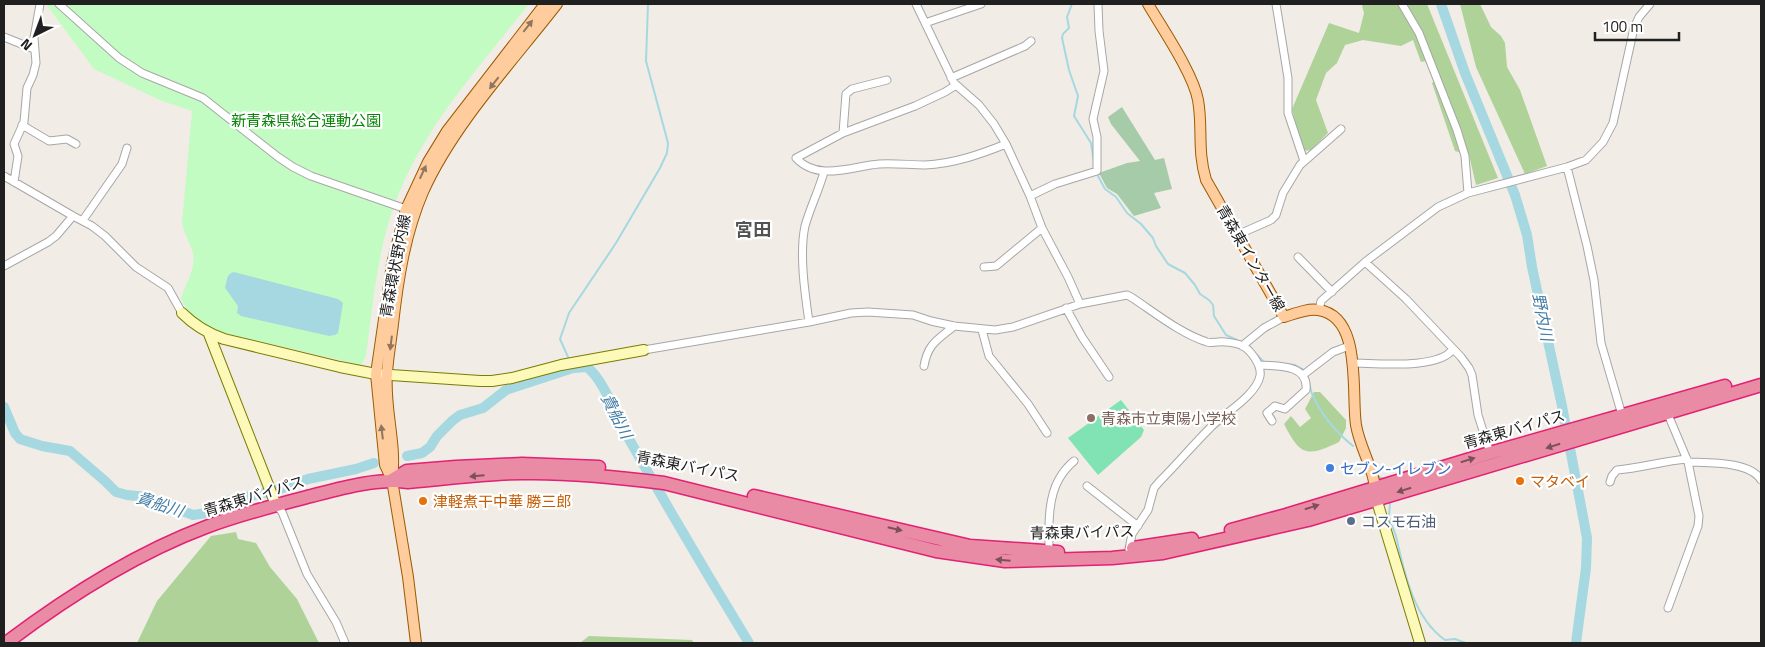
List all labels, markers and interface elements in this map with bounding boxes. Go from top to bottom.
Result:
north arrow [10,10,60,60]
scale bar [1595,10,1679,42]
text: 100 m [1602,15,1643,38]
one-way arrow [522,20,533,33]
text: N [15,34,37,56]
one-way arrow [489,77,500,90]
park label: 新青森県総合運動公園 [231,109,381,132]
one-way arrow [419,165,427,179]
street label: 青森東インター線 [1211,200,1291,316]
street label: 青森環状野内線 [374,212,416,320]
district label: 宮田 [735,216,771,243]
water label: 野内川 [1527,291,1560,345]
one-way arrow [386,335,394,351]
water label: 貴船川 [595,389,639,445]
street label: 青森東バイパス [1461,404,1567,454]
place label: 青森市立東陽小学校 [1101,407,1236,430]
marker: 青森市立東陽小学校 [1085,412,1097,424]
one-way arrow [378,424,386,440]
one-way arrow [1546,442,1561,450]
street label: 青森東バイパス [634,445,742,487]
one-way arrow [1460,455,1475,463]
place label: セブン-イレブン [1340,457,1452,480]
marker: セブン-イレブン [1324,462,1336,474]
street label: 青森東バイパス [201,470,307,522]
place label: マタベイ [1530,470,1590,493]
one-way arrow [468,473,484,481]
marker: マタベイ [1514,475,1526,487]
water label: 貴船川 [133,485,188,523]
one-way arrow [1396,487,1411,495]
place label: 津軽煮干中華 勝三郎 [433,490,571,513]
marker: 津軽煮干中華 勝三郎 [417,495,429,507]
one-way arrow [1305,503,1320,511]
place label: コスモ石油 [1361,510,1436,533]
marker: コスモ石油 [1345,515,1357,527]
street label: 青森東バイパス [1029,520,1135,544]
one-way arrow [887,525,902,533]
one-way arrow [994,556,1010,564]

